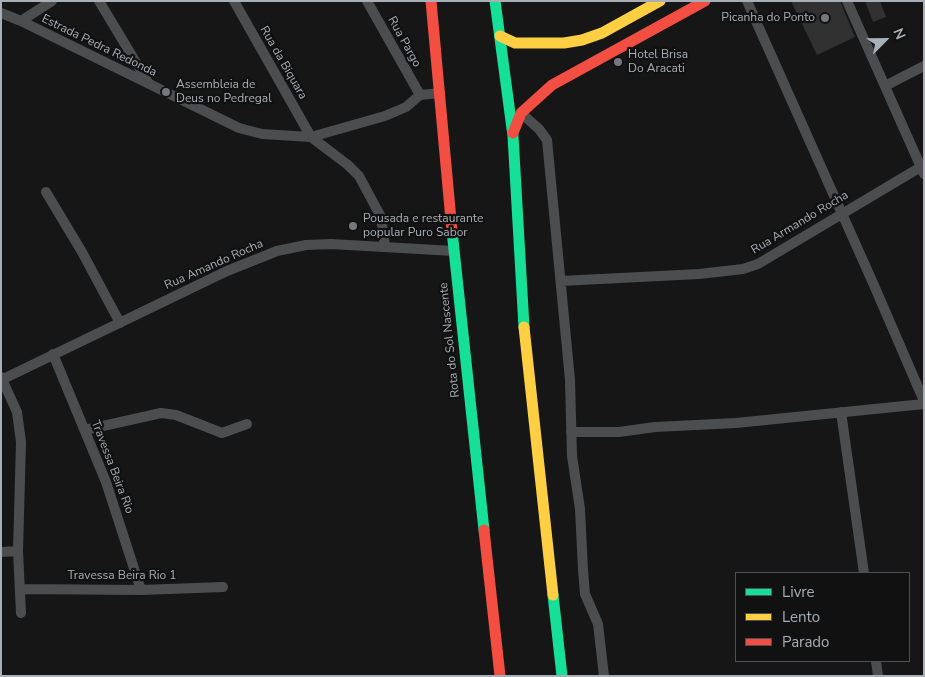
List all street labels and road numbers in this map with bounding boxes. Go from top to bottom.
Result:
street label: Estrada Pedra Redonda [39,12,159,80]
street label: Rua Pargo [384,14,424,70]
street label: Rua da Biquara [256,24,310,102]
street label: Rua Armando Rocha [749,188,851,258]
street label: Rua Amando Rocha [162,237,266,293]
street label: Rota do Sol Nascente [437,282,463,398]
street label: Travessa Beira Rio [88,418,136,516]
street label: Travessa Beira Rio 1 [67,569,177,583]

